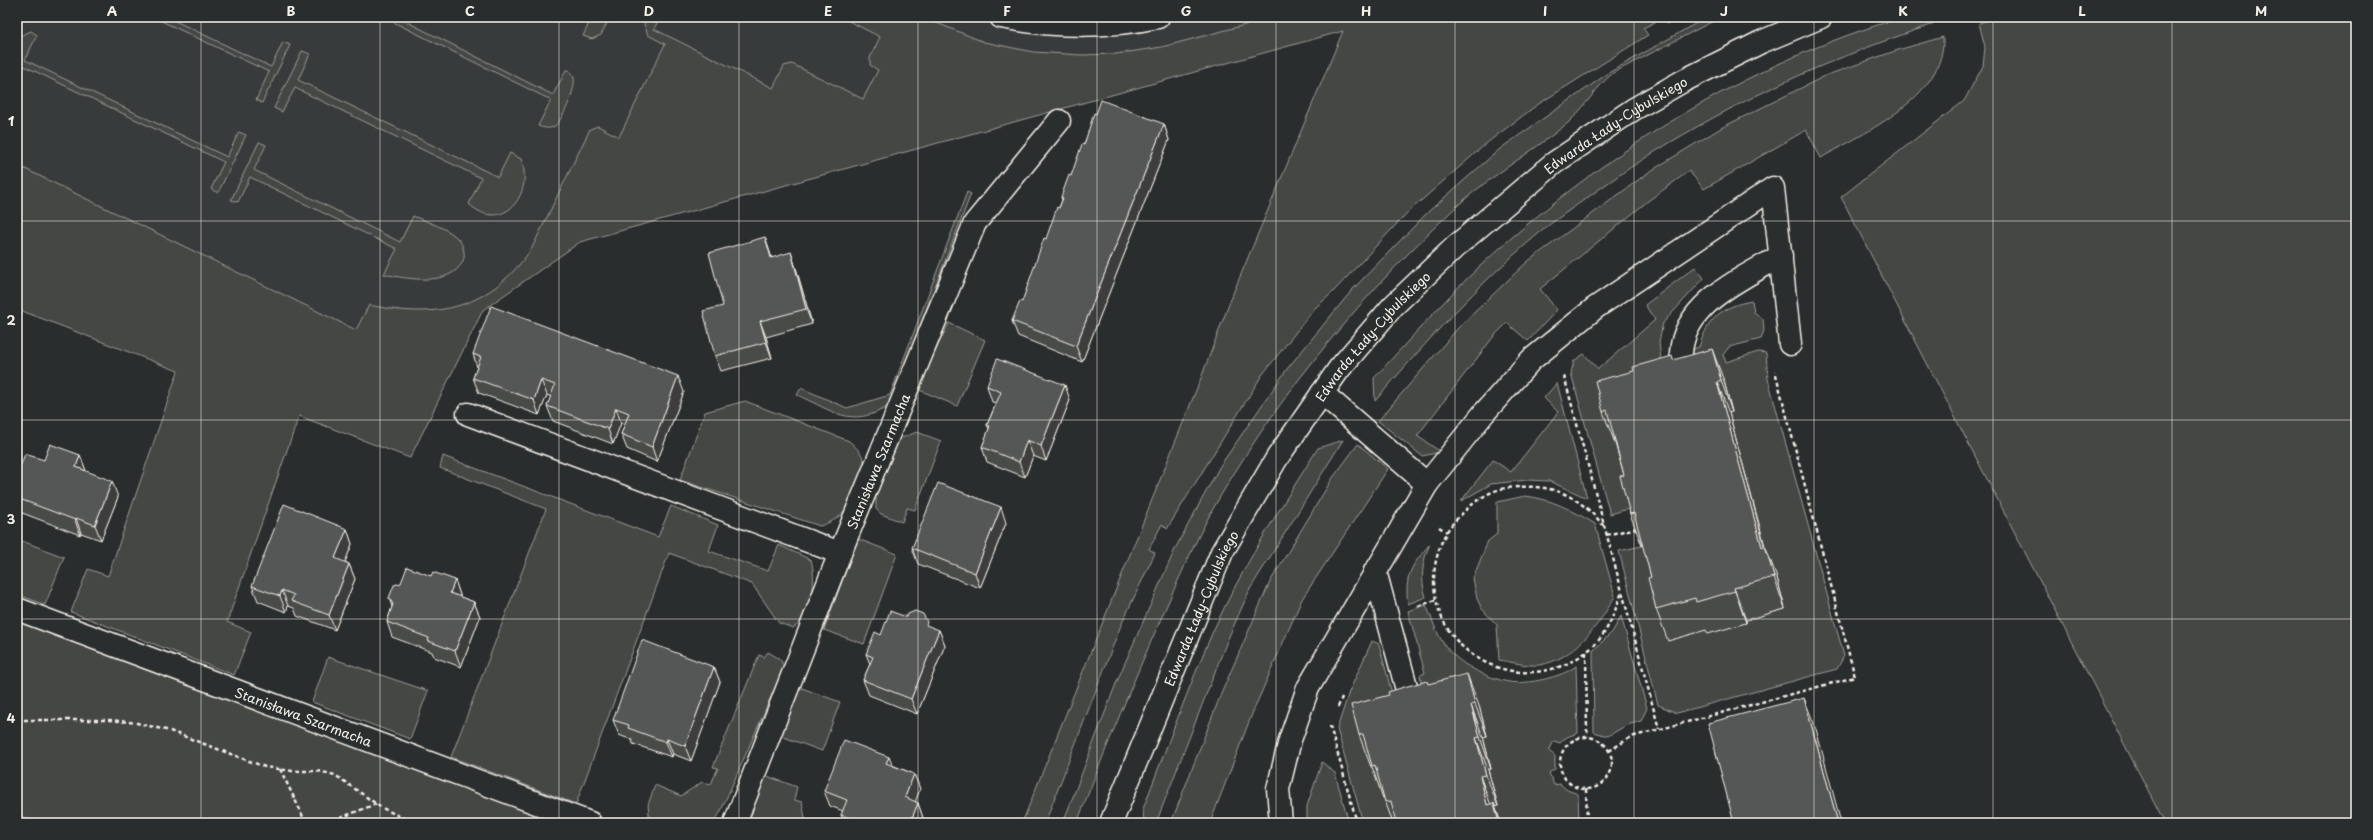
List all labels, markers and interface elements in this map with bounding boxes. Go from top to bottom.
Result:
text: A [107,1,117,20]
text: B [287,1,296,20]
text: C [465,1,475,20]
text: D [644,1,654,20]
text: E [824,1,832,20]
text: F [1003,1,1011,20]
text: G [1181,1,1191,20]
text: H [1361,1,1371,20]
text: I [1543,1,1547,20]
text: J [1720,1,1728,20]
text: K [1898,1,1908,20]
text: L [2078,1,2086,20]
text: M [2255,1,2267,20]
street label: Edwarda Łady-Cybulskiego [1539,71,1690,178]
text: 1 [8,111,14,130]
street label: Edwarda Łady-Cybulskiego [1310,266,1434,405]
text: 2 [6,310,16,329]
street label: Stanisława Szarmacha [841,390,914,532]
text: 3 [7,509,16,528]
street label: Edwarda Łady-Cybulskiego [1159,527,1242,688]
street label: Stanisława Szarmacha [232,682,376,751]
text: 4 [7,708,16,727]

